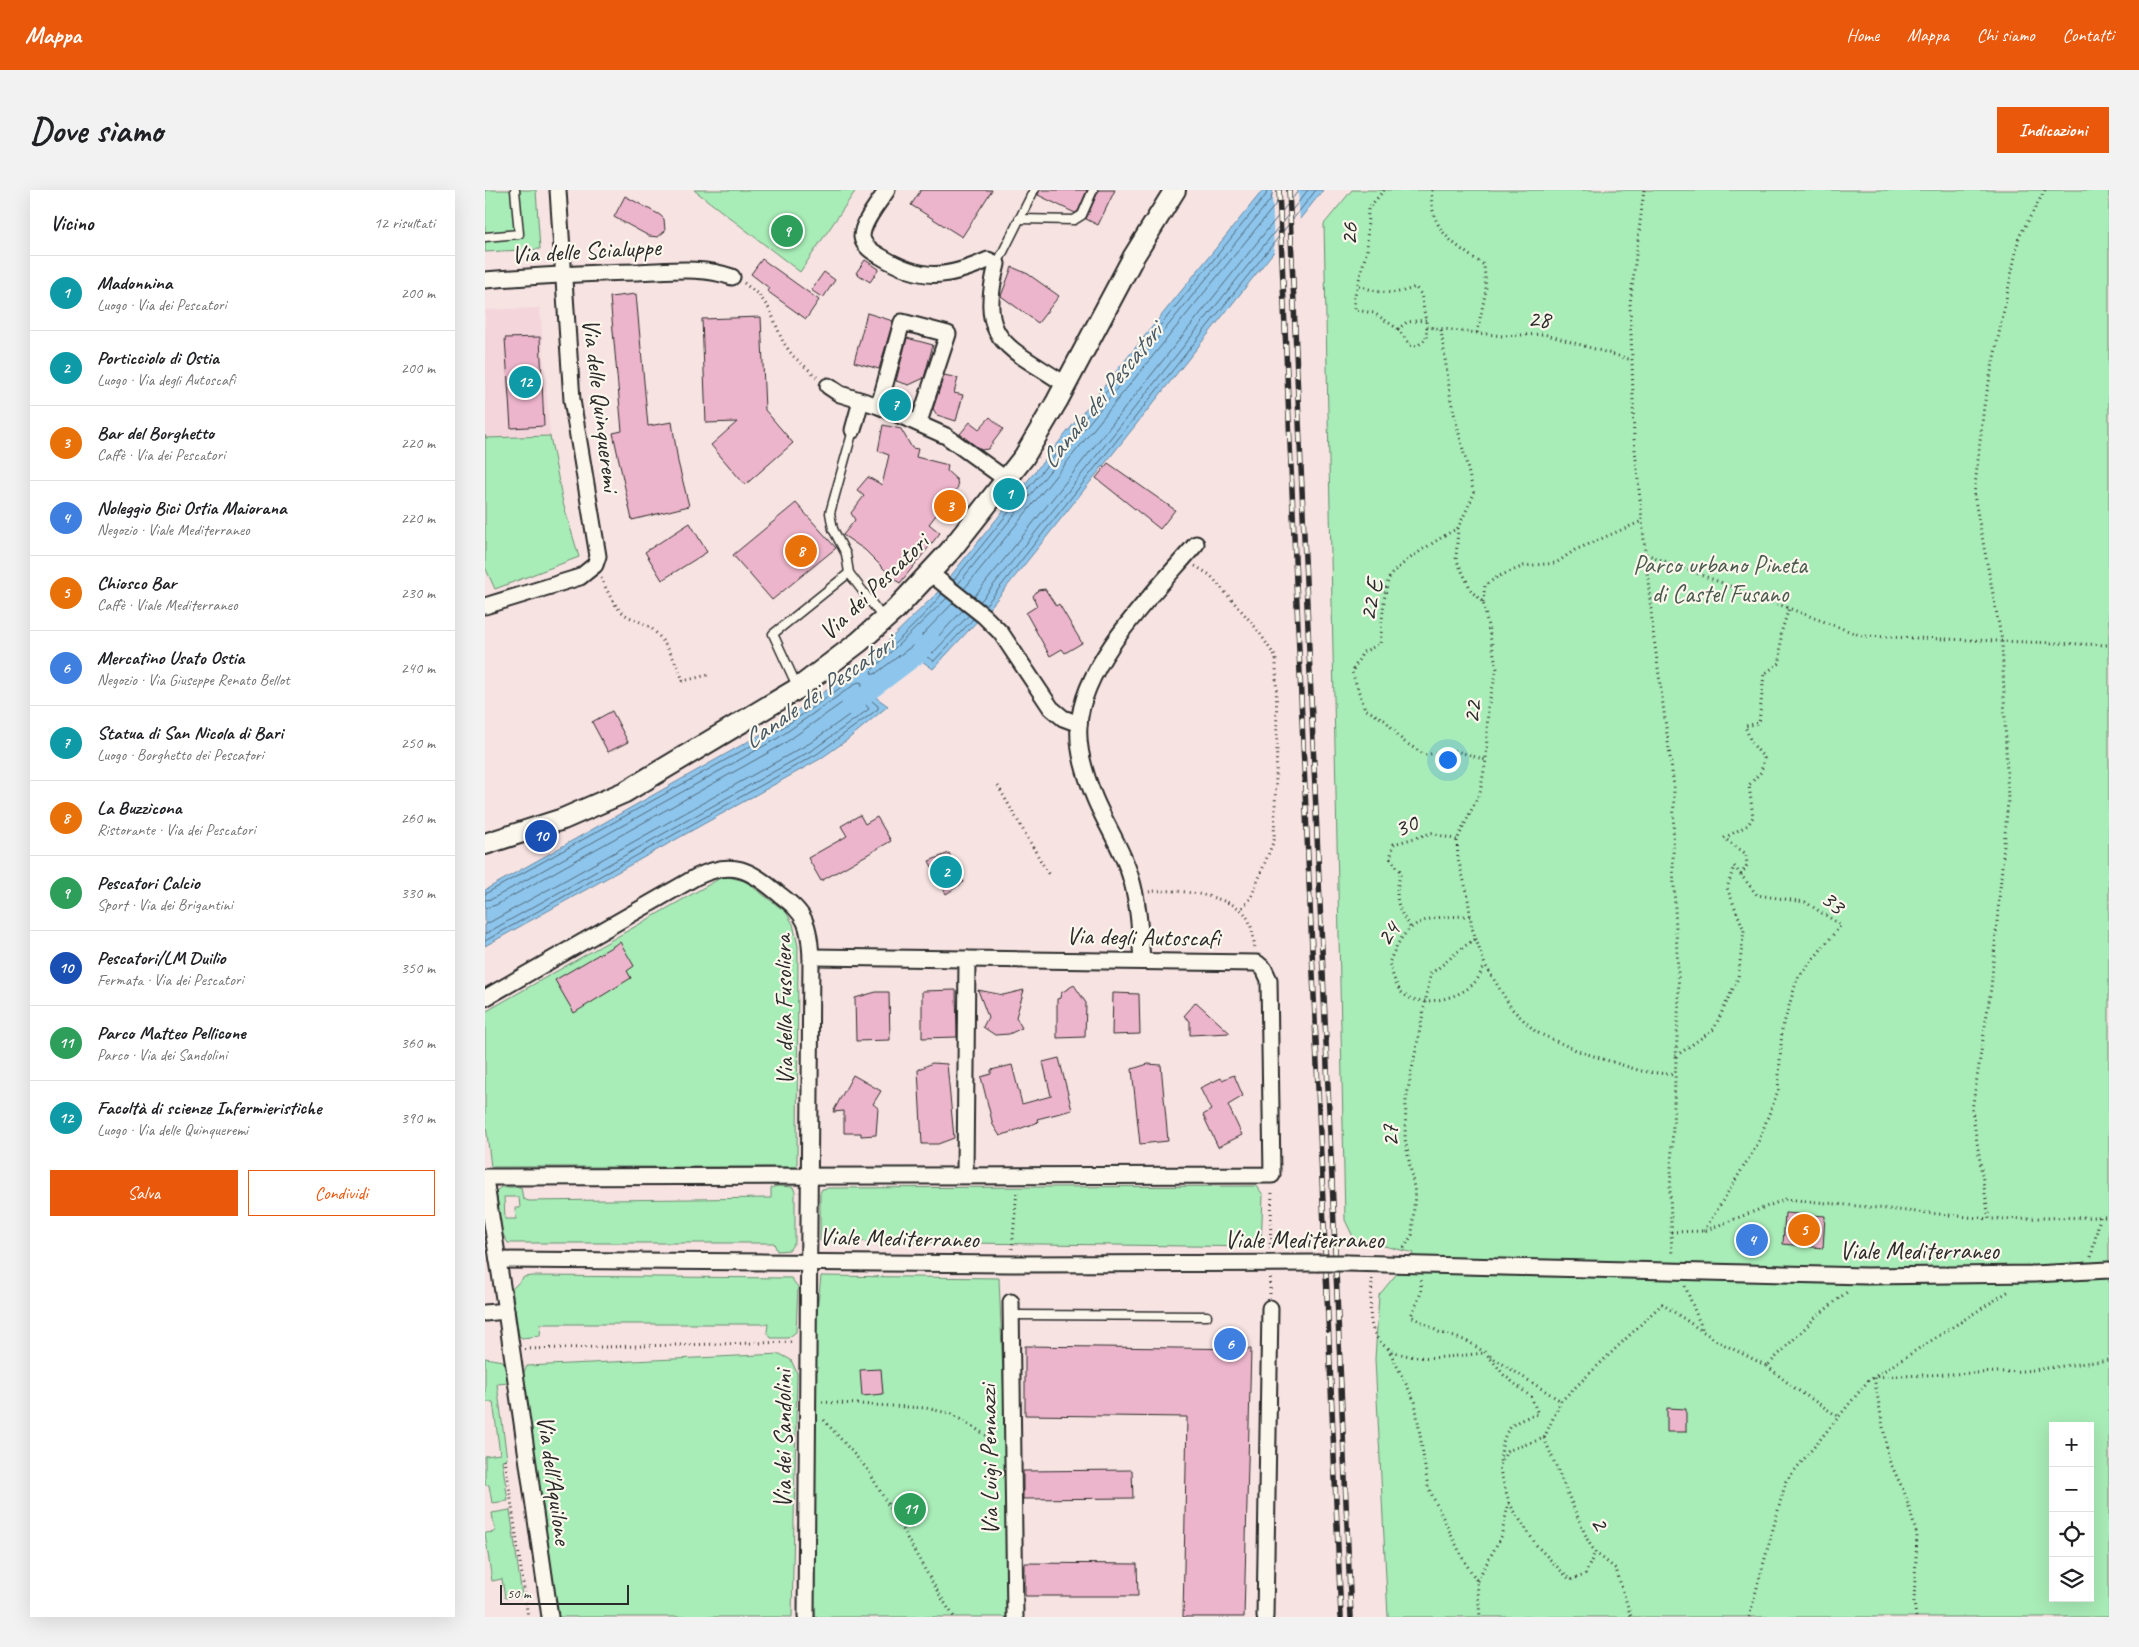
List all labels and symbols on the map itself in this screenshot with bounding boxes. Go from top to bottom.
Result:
pin: 9 [771,212,803,250]
street label: 26 [1332,221,1366,246]
street label: Via delle Scialuppe [510,231,663,271]
street label: 28 [1527,302,1554,336]
water label: Canale dei Pescatori [1033,312,1173,475]
street label: Via delle Quinqueremi [575,317,628,497]
pin: 12 [509,363,541,401]
pin: 7 [879,386,911,424]
pin: 1 [993,475,1025,513]
pin: 3 [934,487,966,525]
street label: Via dei Pescatori [812,524,938,647]
pin: 8 [785,532,817,570]
park label: Parco urbano Pineta di Castel Fusano [1633,549,1809,610]
street label: 22 E [1351,574,1392,624]
water label: Canale dei Pescatori [736,624,905,756]
street label: 22 [1455,697,1489,725]
your location [1435,747,1461,773]
street label: 30 [1389,806,1424,845]
pin: 10 [525,817,557,855]
pin: 2 [930,853,962,891]
street label: 33 [1814,883,1853,923]
street label: 24 [1368,913,1409,952]
street label: Via degli Autoscafi [1066,920,1223,954]
street label: Via della Fusoliera [767,932,801,1086]
street label: 27 [1373,1122,1407,1148]
pin: 5 [1788,1211,1820,1249]
street label: Viale Mediterraneo [819,1221,980,1255]
pin: 4 [1736,1221,1768,1259]
street label: Viale Mediterraneo [1224,1224,1385,1256]
street label: Viale Mediterraneo [1839,1235,2000,1267]
pin: 6 [1214,1325,1246,1363]
street label: Via dei Sandolini [767,1366,799,1508]
street label: Via Luigi Pennazzi [972,1381,1006,1536]
street label: Via dell'Aquilone [529,1413,579,1549]
pin: 11 [894,1490,926,1528]
street label: 2 [1583,1511,1618,1536]
scale bar [500,1582,629,1605]

